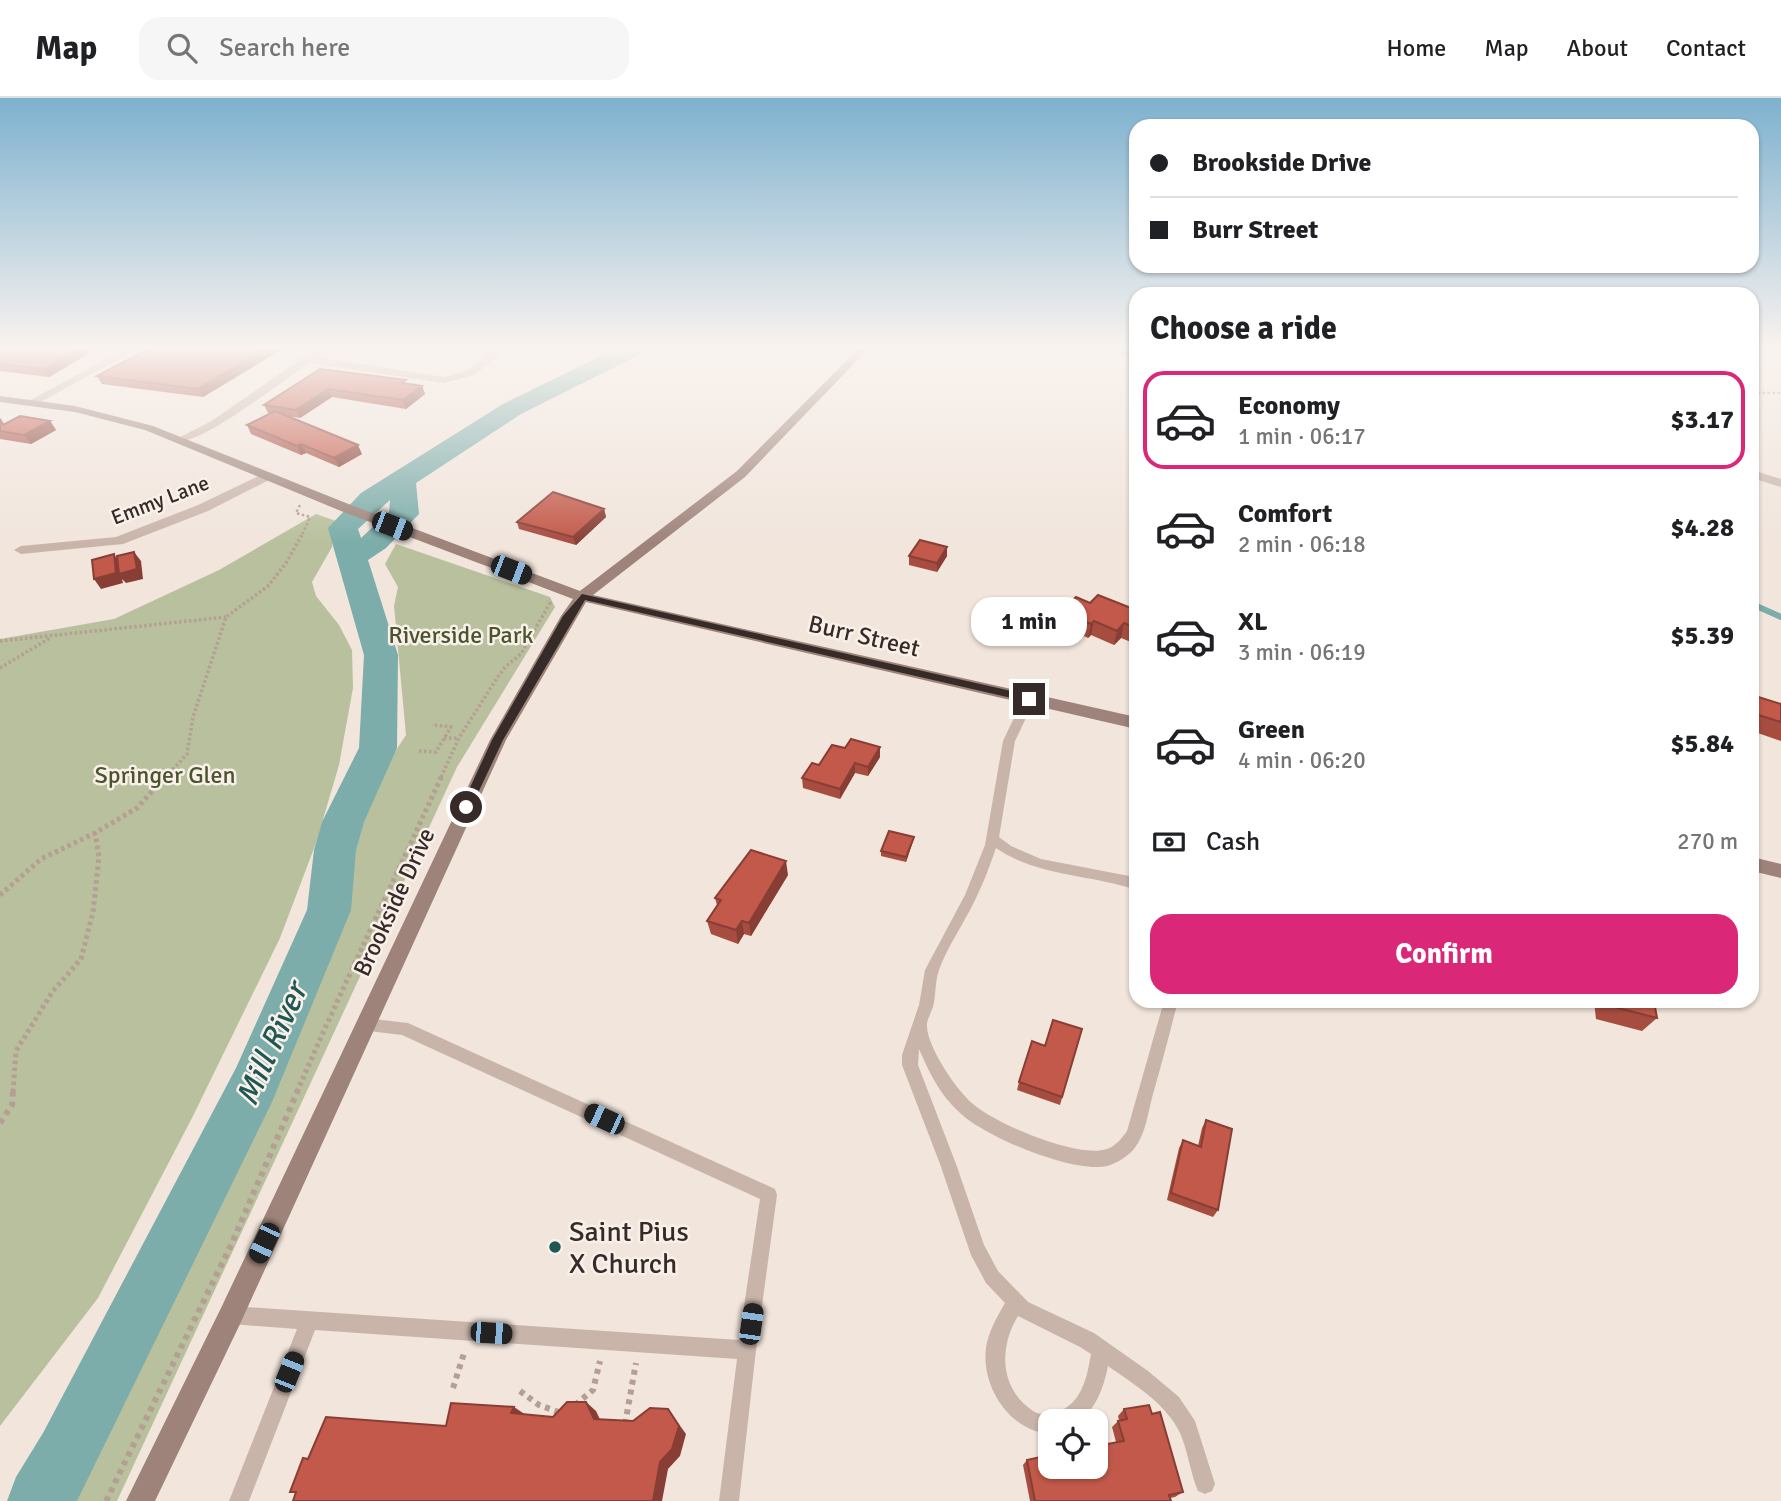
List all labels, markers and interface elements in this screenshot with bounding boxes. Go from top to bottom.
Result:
search box [139,17,629,80]
text: Map [35,28,97,69]
icon: search [163,29,201,67]
text: Search here [219,32,350,64]
text: Home [1386,33,1446,63]
text: Map [1484,33,1529,63]
text: About [1567,33,1628,63]
text: Contact [1666,33,1746,63]
text: Brookside Drive [1192,147,1371,179]
text: Burr Street [1192,214,1318,246]
text: Choose a ride [1150,309,1337,348]
icon: car [1154,389,1217,452]
text: Economy [1238,390,1340,422]
text: $3.17 [1670,404,1734,436]
text: 1 min · 06:17 [1238,422,1366,451]
street label: Emmy Lane [107,469,213,531]
icon: car [1154,497,1217,560]
text: Comfort [1238,498,1332,530]
car [369,509,416,543]
text: $4.28 [1670,512,1734,544]
text: 2 min · 06:18 [1238,530,1366,559]
car [488,553,535,587]
callout: 1 min [971,598,1087,646]
icon: car [1154,605,1217,668]
text: XL [1238,606,1268,638]
text: 1 min [1001,607,1057,636]
street label: Burr Street [806,609,922,663]
park label: Riverside Park [388,620,534,650]
text: $5.39 [1670,620,1734,652]
text: 3 min · 06:19 [1238,638,1366,667]
route end [1013,683,1045,715]
icon: car [1154,713,1217,776]
text: Green [1238,714,1305,746]
text: $5.84 [1670,728,1734,760]
text: 4 min · 06:20 [1238,746,1366,775]
park label: Springer Glen [94,760,236,790]
route start [450,791,482,823]
street label: Brookside Drive [347,823,441,981]
icon: cash [1150,823,1188,861]
text: Cash [1206,826,1260,858]
text: 270 m [1677,827,1738,856]
button: Confirm [1150,914,1738,994]
water label: Mill River [227,973,317,1111]
car [581,1101,628,1137]
place label: Saint Pius X Church [569,1215,689,1281]
car [246,1220,283,1266]
marker: Saint Pius X Church [547,1239,563,1255]
car [738,1302,765,1346]
car [470,1321,513,1345]
car [272,1349,307,1395]
map controls [1038,1409,1108,1479]
button: locate [1038,1409,1108,1479]

